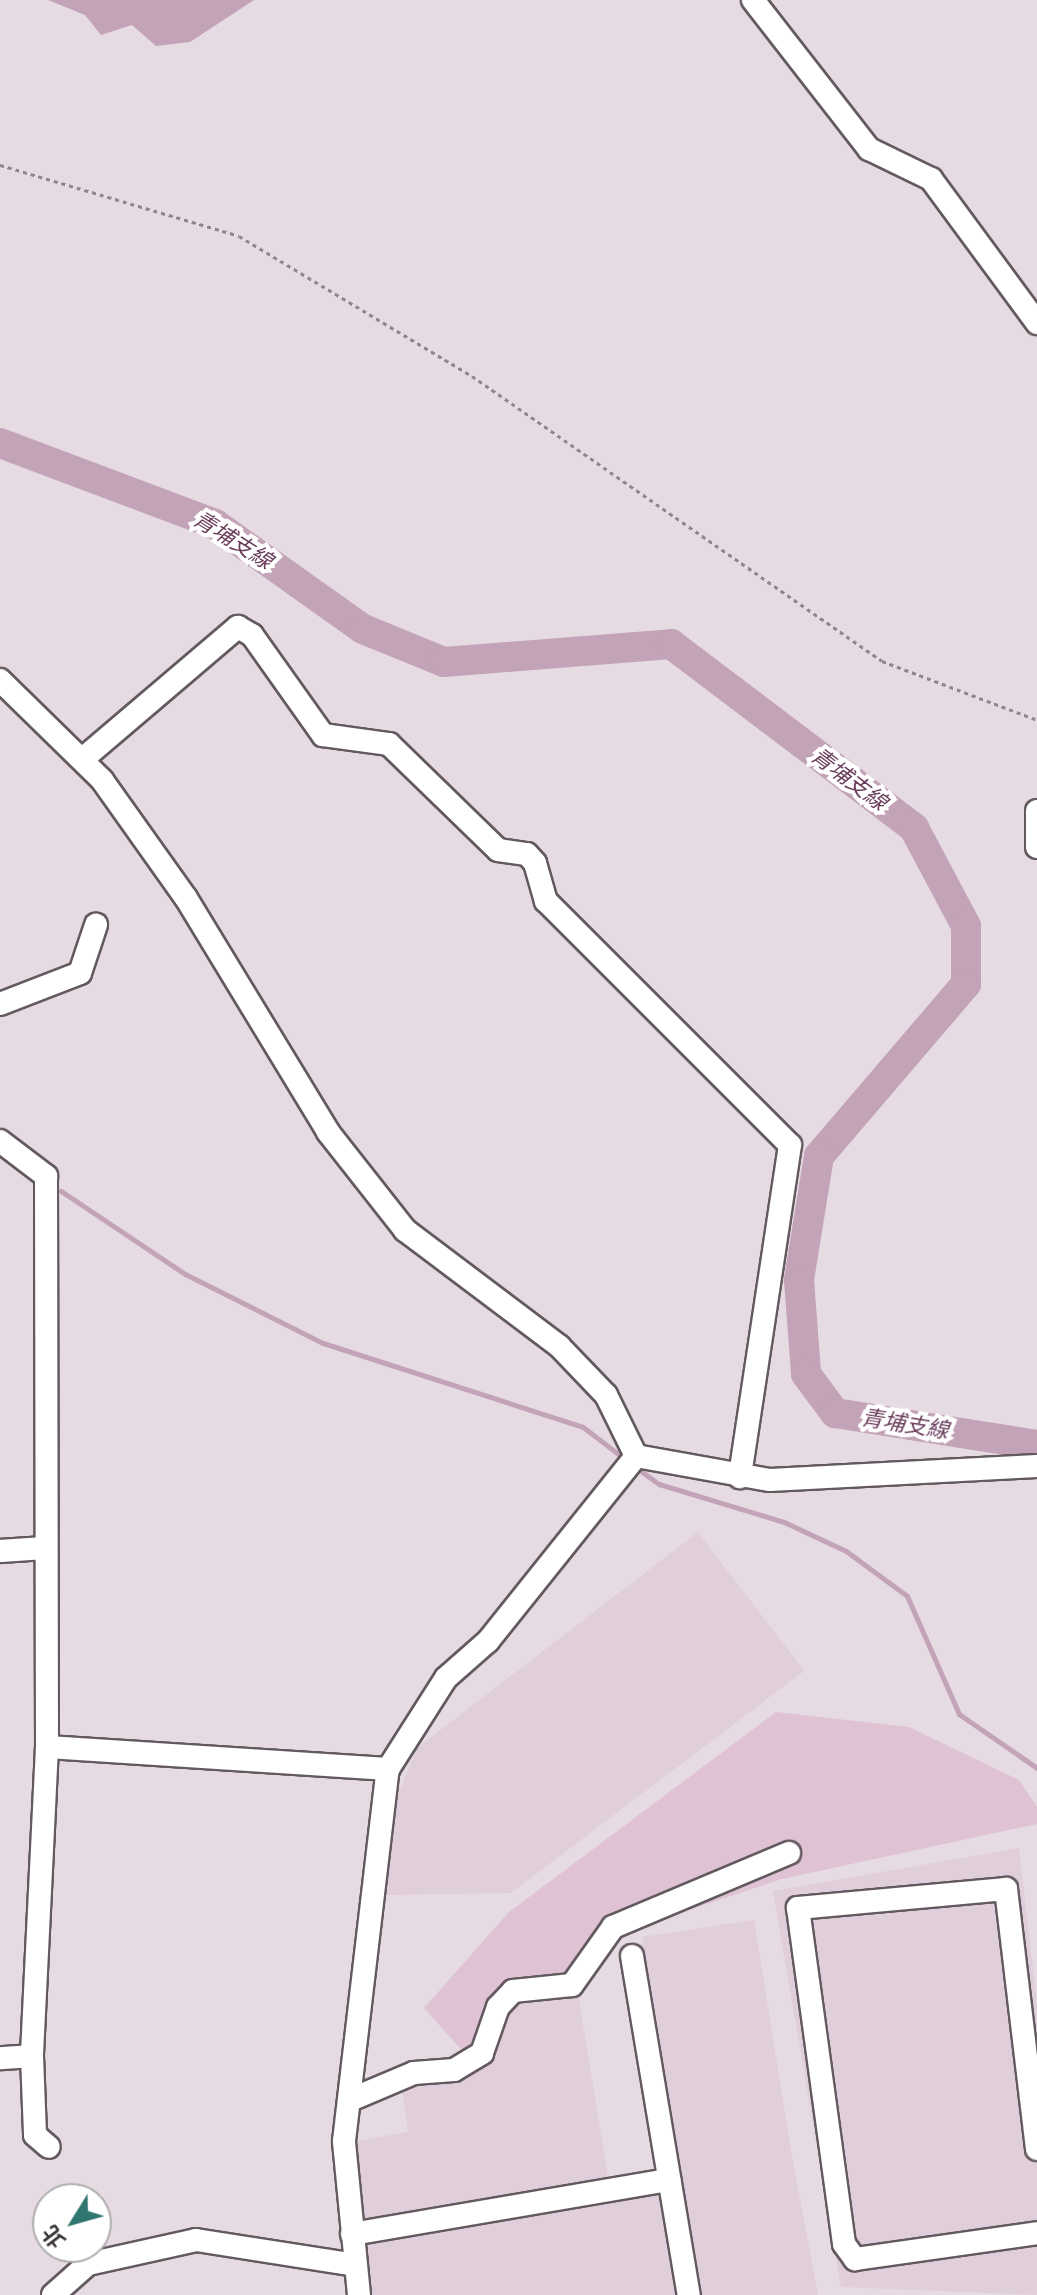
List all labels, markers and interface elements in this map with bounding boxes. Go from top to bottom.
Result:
water label: 青埔支線 [189,505,277,575]
water label: 青埔支線 [806,742,892,816]
water label: 青埔支線 [859,1404,951,1444]
north arrow [32,2183,112,2263]
text: 北 [37,2220,71,2253]

